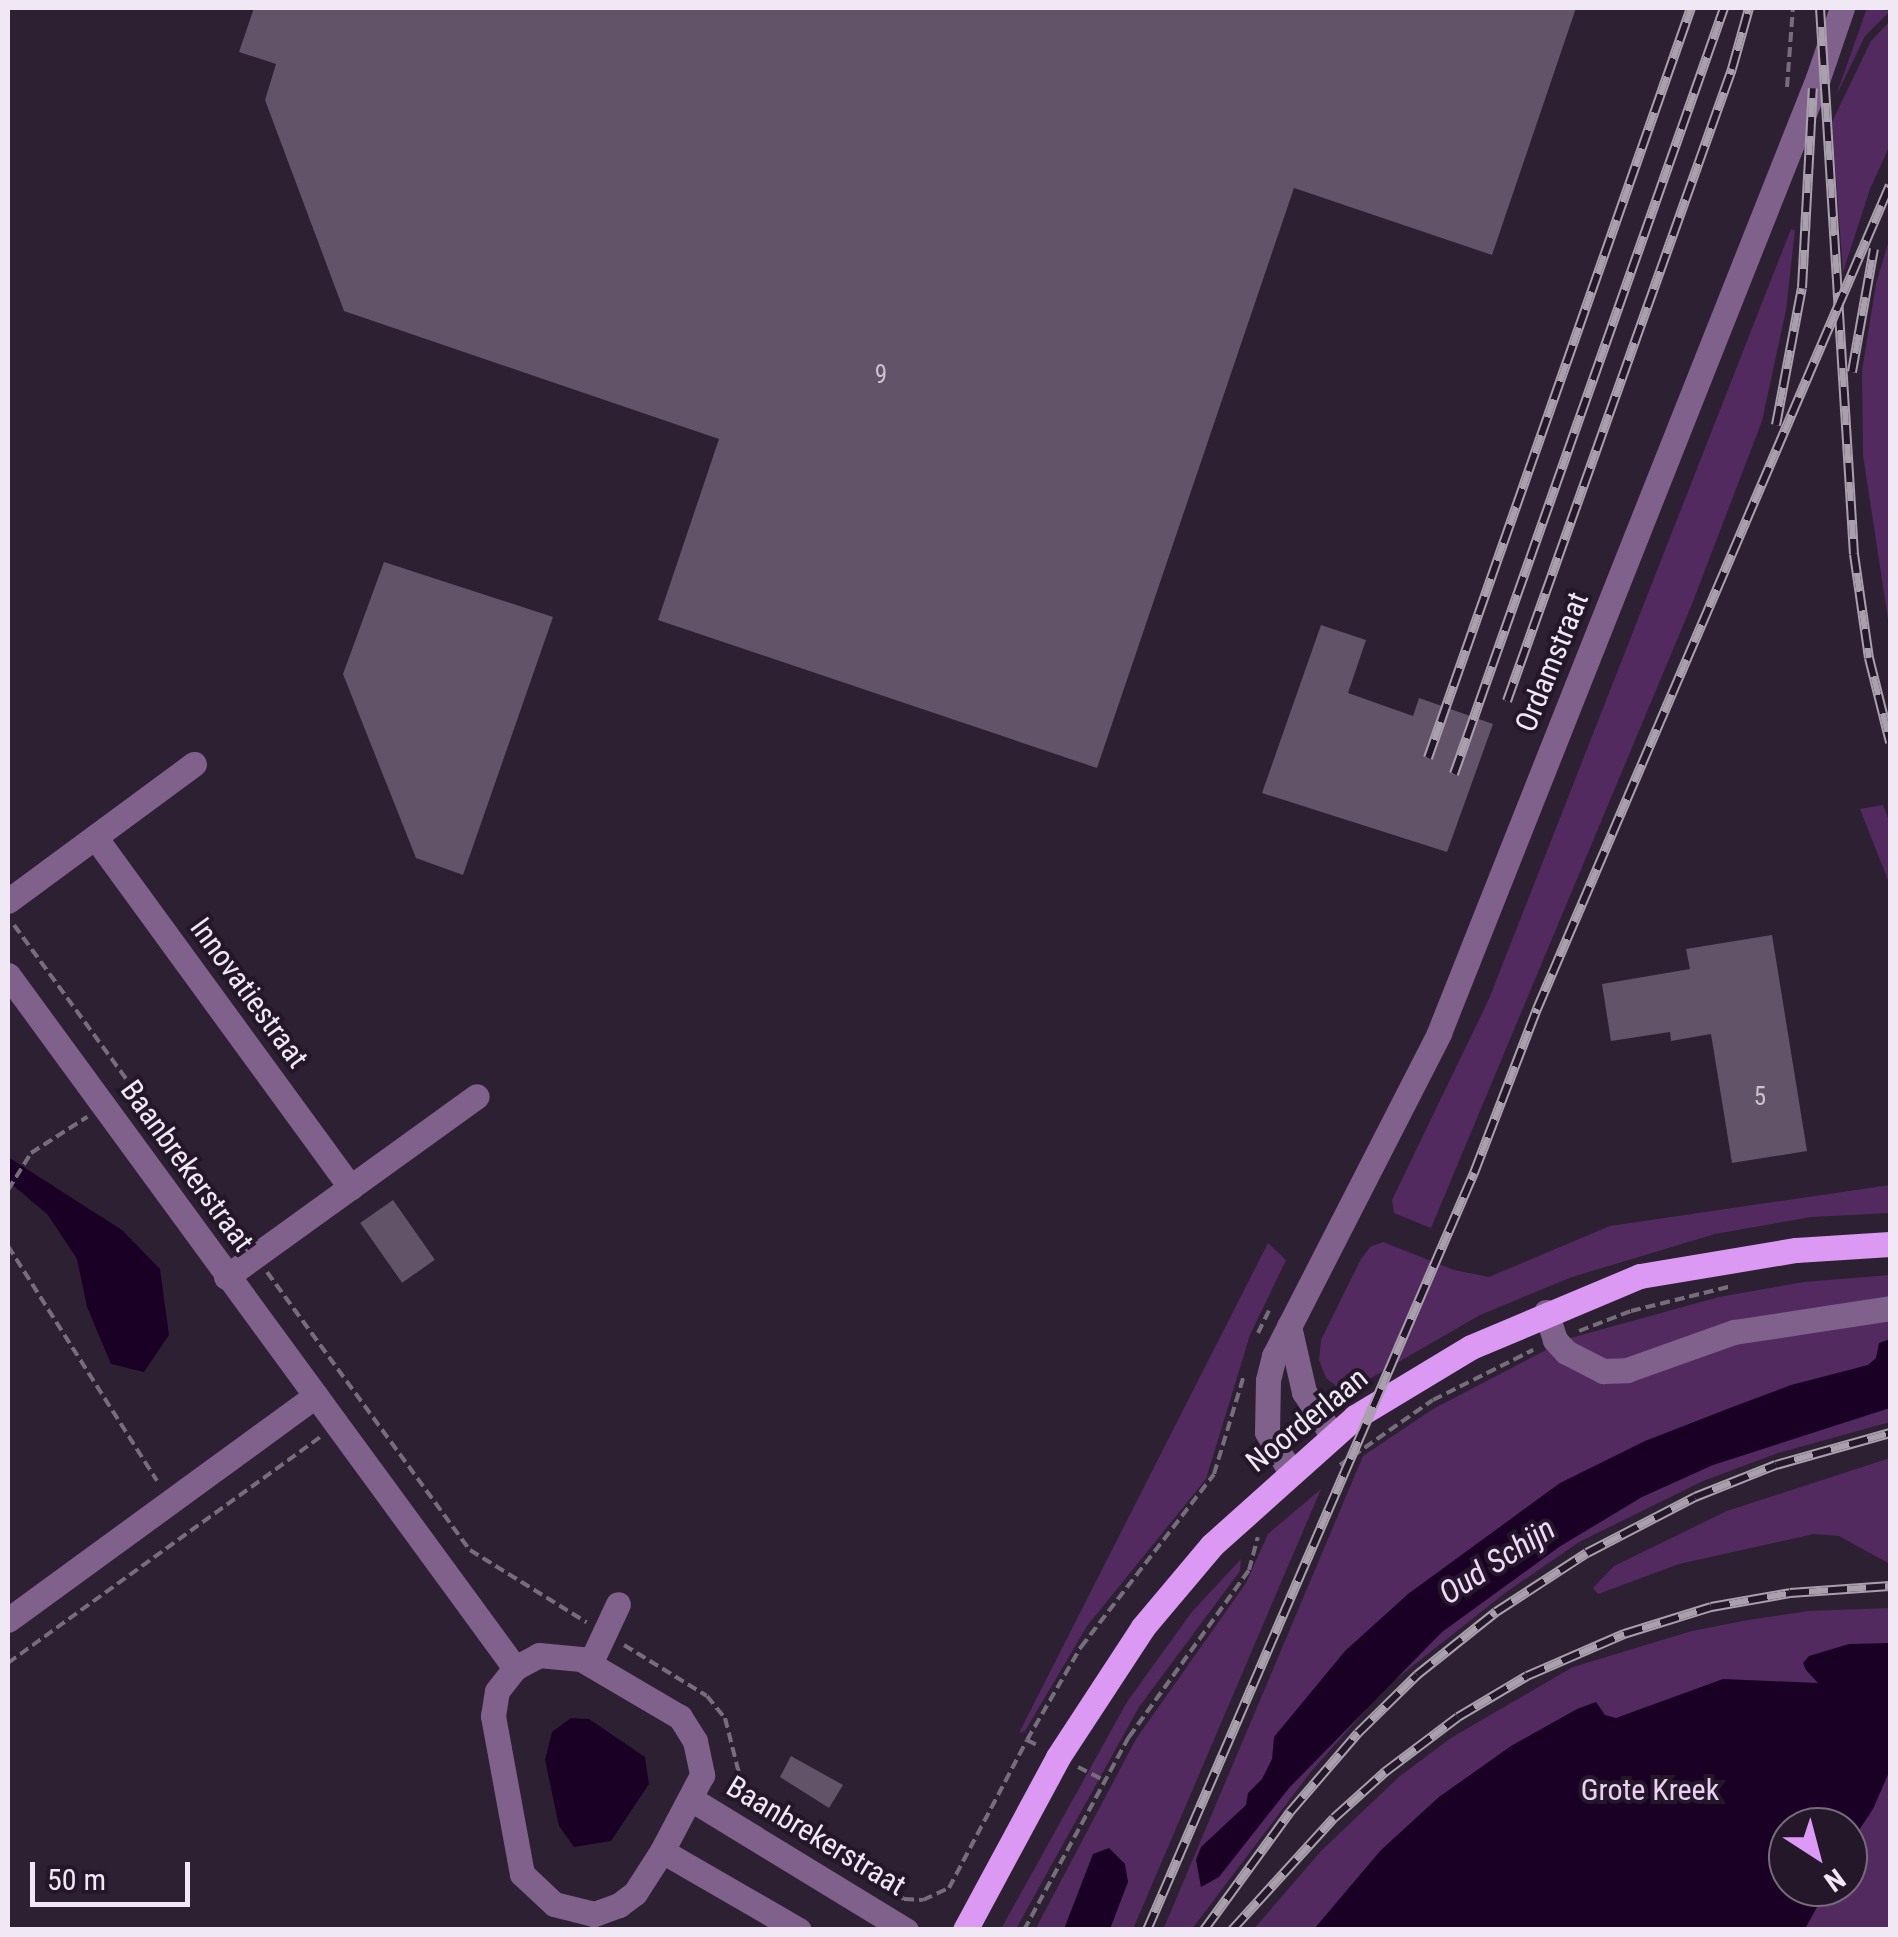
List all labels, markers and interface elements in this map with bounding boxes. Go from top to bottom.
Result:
house number: 9 [875,360,887,390]
street label: Ordamstraat [1508,587,1596,737]
street label: Innovatiestraat [182,911,316,1075]
street label: Baanbrekerstraat [113,1073,261,1259]
house number: 5 [1754,1082,1766,1112]
street label: Noorderlaan [1239,1360,1375,1480]
water label: Oud Schijn [1432,1509,1562,1613]
street label: Baanbrekerstraat [720,1768,912,1904]
park label: Grote Kreek [1581,1772,1719,1808]
north arrow [1768,1807,1868,1907]
scale bar [35,1842,195,1904]
text: 50 m [47,1862,106,1897]
text: N [1818,1862,1851,1898]

